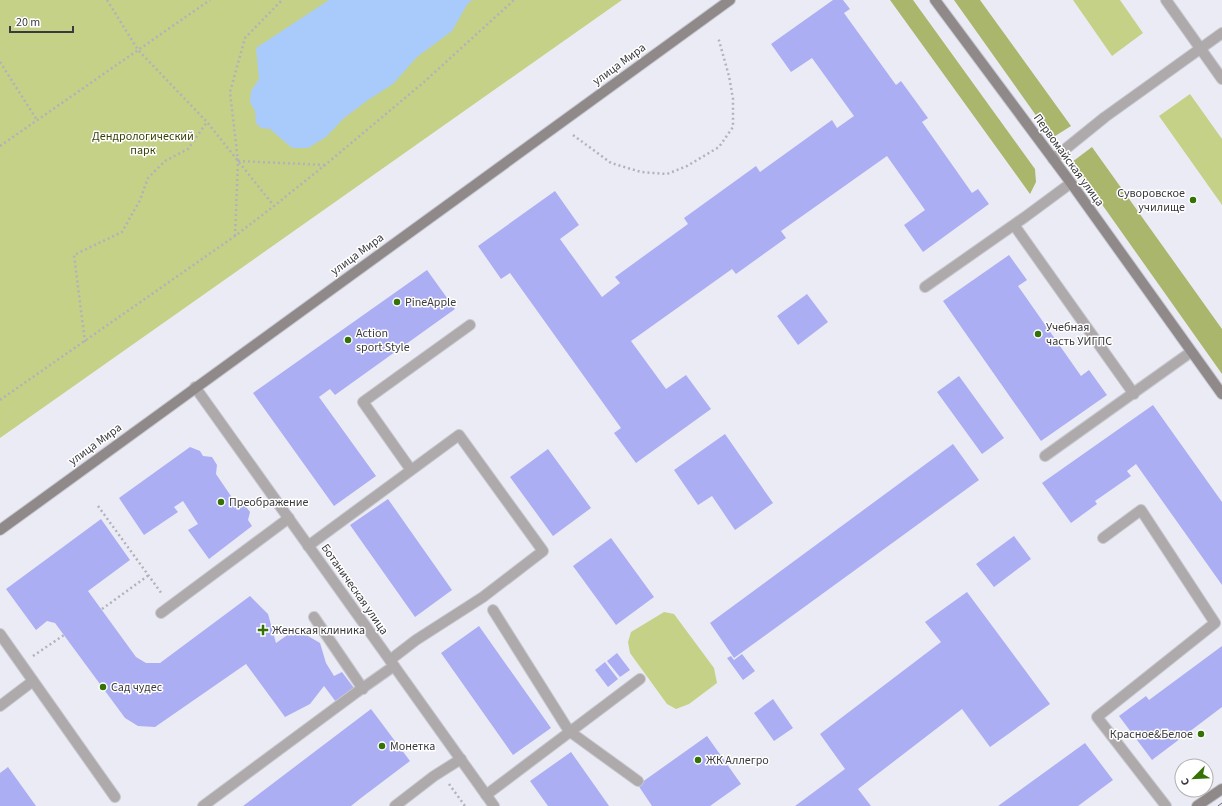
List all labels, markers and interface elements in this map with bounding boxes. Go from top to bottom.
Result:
scale bar [10,8,73,34]
text: 20 m [16,14,40,31]
street label: улица Мира [589,39,649,89]
street label: Первомайская улица [1029,110,1108,210]
park label: Дендрологический парк [92,128,194,159]
place label: Суворовское училище [1117,185,1185,216]
marker: Суворовское училище [1188,195,1198,205]
street label: улица Мира [327,229,387,279]
place label: PineApple [405,294,456,311]
marker: PineApple [392,297,402,307]
place label: Учебная часть УИГПС [1046,319,1112,350]
place label: Action sport Style [356,325,410,356]
marker: Учебная часть УИГПС [1033,329,1043,339]
marker: Action sport Style [343,335,353,345]
street label: улица Мира [65,419,125,469]
place label: Преображение [229,494,308,511]
marker: Преображение [216,497,226,507]
street label: Ботаническая улица [317,540,392,638]
place label: Женская клиника [272,622,365,639]
marker: Женская клиника [257,624,269,636]
place label: Сад чудес [111,679,163,696]
marker: Сад чудес [98,682,108,692]
place label: Красное&Белое [1110,726,1193,743]
marker: Красное&Белое [1196,729,1206,739]
place label: Монетка [390,738,435,755]
marker: Монетка [377,741,387,751]
place label: ЖК Аллегро [706,752,769,769]
marker: ЖК Аллегро [693,755,703,765]
north arrow [1174,758,1214,798]
text: С [1177,775,1193,788]

